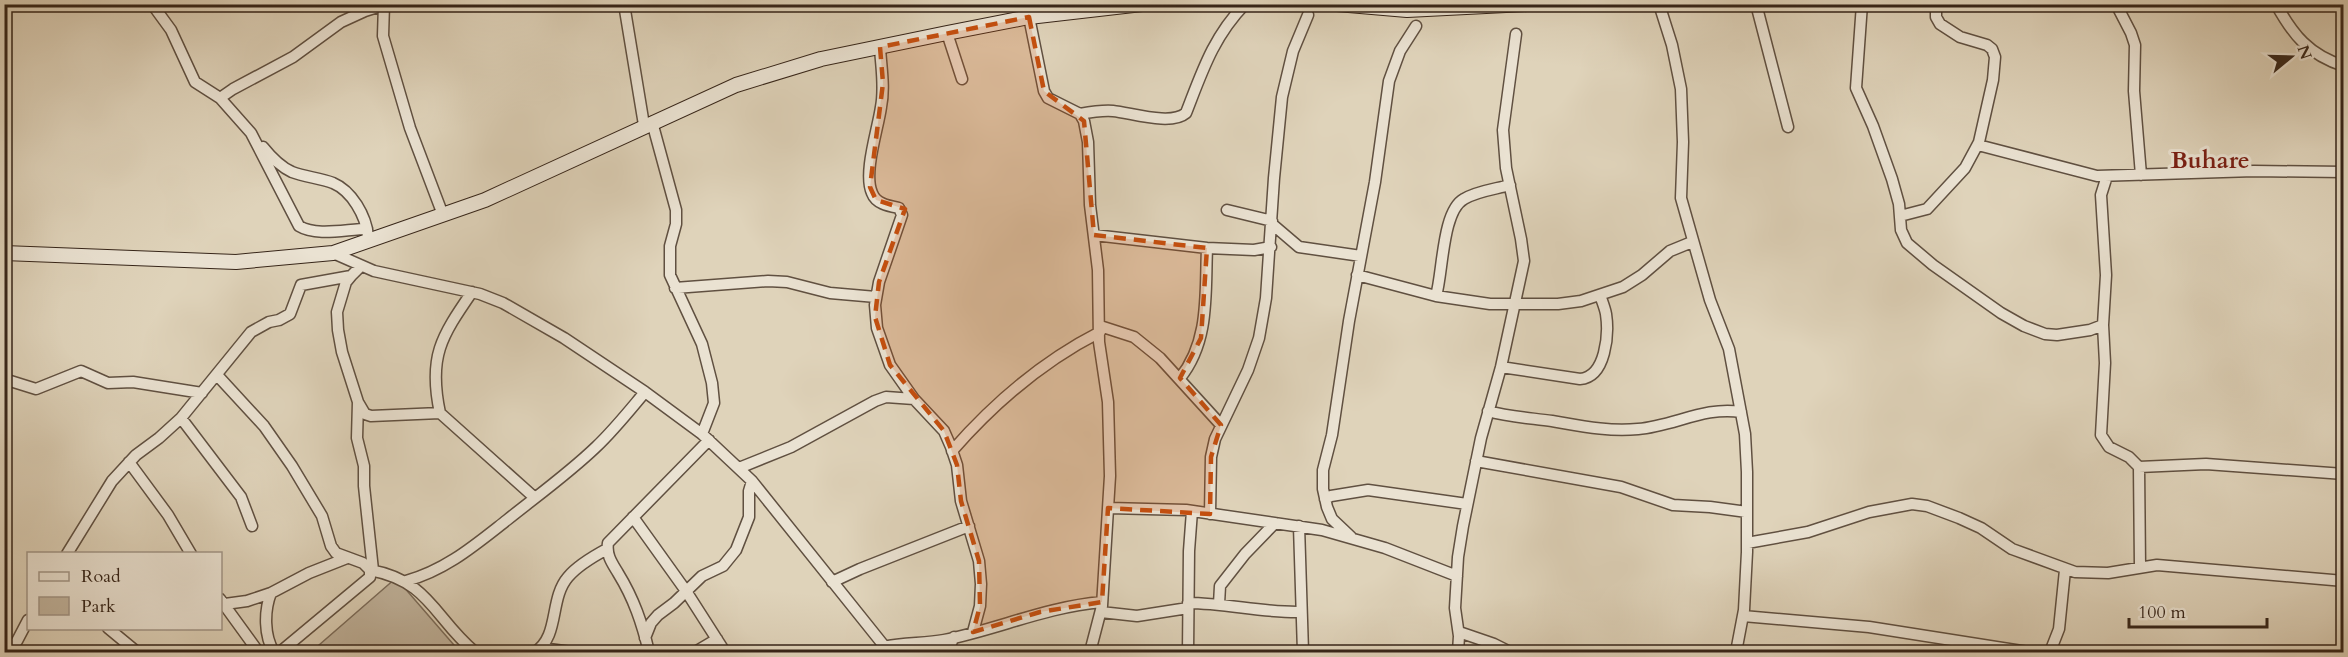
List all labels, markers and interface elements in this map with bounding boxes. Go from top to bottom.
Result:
north arrow [2261,27,2321,87]
text: N [2292,42,2317,63]
district label: Buhare [2170,144,2250,177]
legend [27,552,222,630]
text: Road [81,564,121,589]
scale bar [2129,591,2267,629]
text: Park [81,594,116,619]
text: 100 m [2138,600,2186,625]

